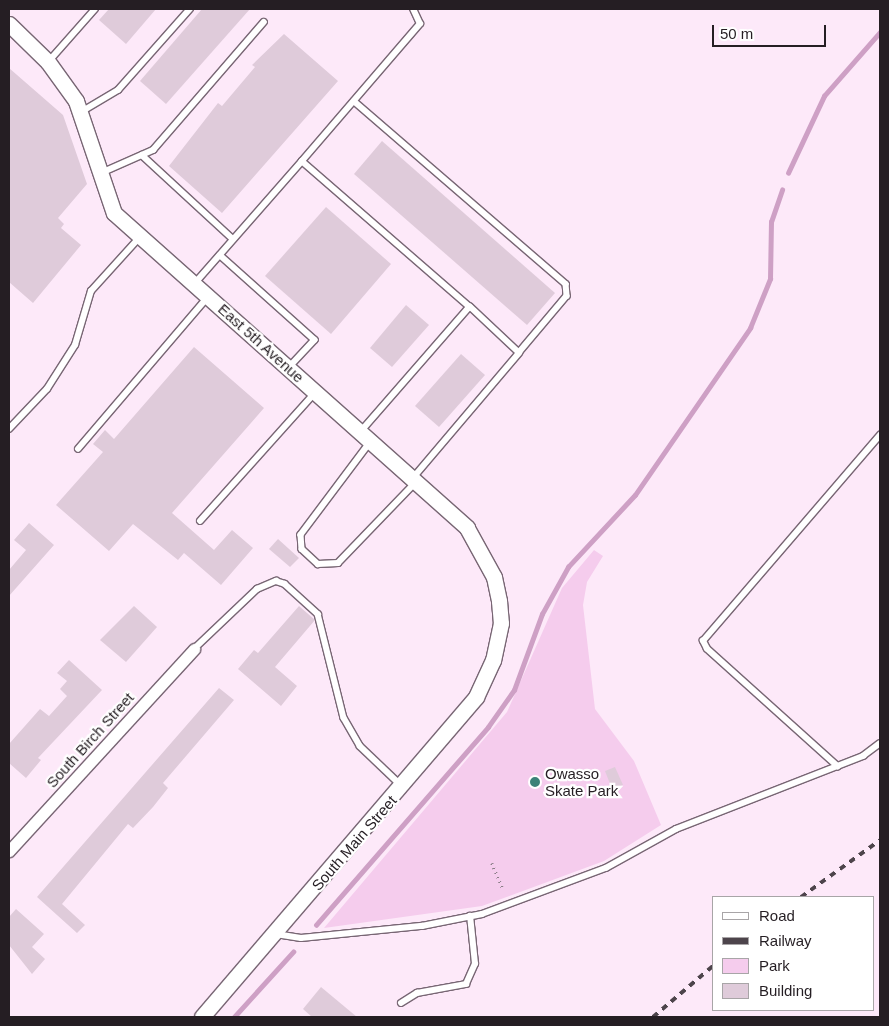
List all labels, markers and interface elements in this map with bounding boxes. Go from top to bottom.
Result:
scale bar [714,15,828,47]
text: 50 m [720,25,753,42]
street label: East 5th Avenue [214,300,308,386]
street label: South Birch Street [43,689,137,791]
place label: Owasso Skate Park [545,764,618,799]
marker: Owasso Skate Park [529,776,541,788]
street label: South Main Street [308,792,400,894]
legend [712,896,874,1011]
text: Road [759,907,795,924]
text: Railway [759,932,812,949]
text: Park [759,957,790,974]
text: Building [759,982,812,999]

